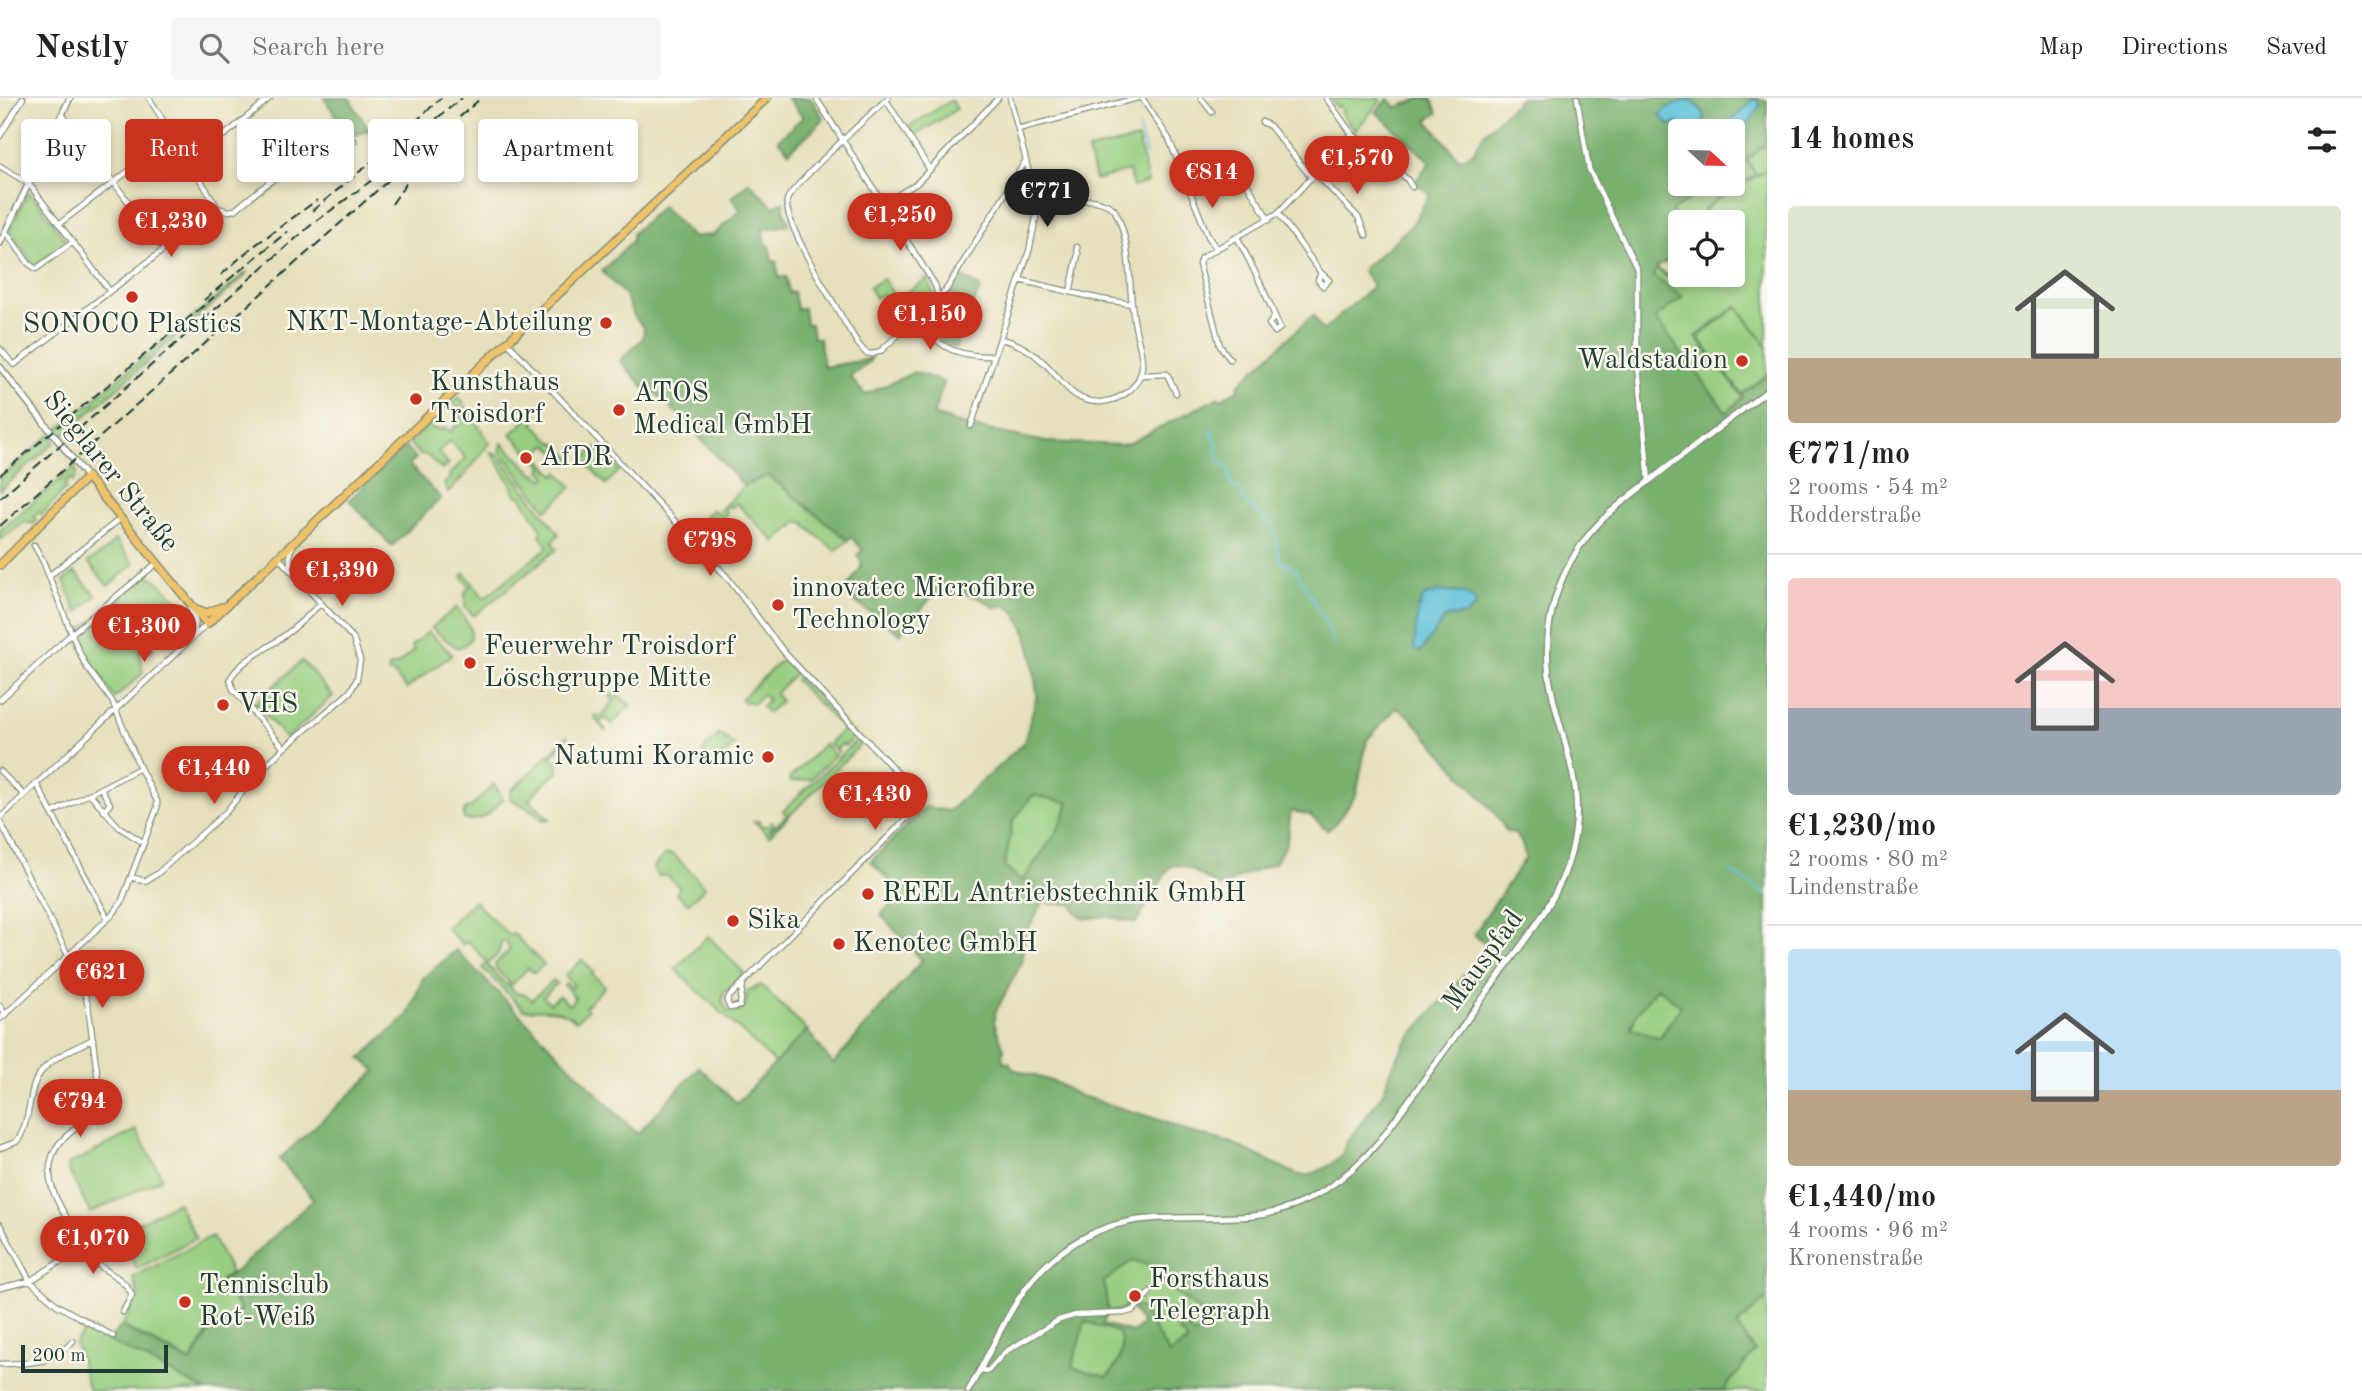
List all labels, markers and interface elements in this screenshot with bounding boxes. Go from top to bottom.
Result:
search box [171,17,661,80]
icon: search [195,29,233,67]
text: Nestly [35,32,129,65]
text: Search here [251,35,385,61]
text: Map [2039,36,2083,60]
text: Directions [2121,36,2228,60]
text: Saved [2266,36,2327,60]
chip: Buy [21,119,111,182]
chip: Rent [125,119,223,182]
chip: Filters [237,119,354,182]
chip: New [368,119,464,182]
chip: Apartment [478,119,638,182]
north arrow [1668,119,1745,196]
map controls [1668,119,1745,287]
icon: filters [2303,121,2341,159]
text: 14 homes [1788,125,1914,155]
pin: €1,570 [1300,136,1414,196]
text: €1,570 [1320,147,1394,170]
pin: €814 [1171,150,1253,210]
text: €814 [1185,161,1239,184]
pin: €771 [1006,170,1088,229]
text: €771 [1020,180,1074,203]
pin: €1,250 [843,194,957,253]
pin: €1,230 [114,200,228,259]
text: €1,250 [863,204,937,227]
text: €1,230 [134,210,208,233]
button: locate [1668,210,1745,287]
icon: home [2002,251,2128,377]
marker: SONOCO Plastics [124,289,140,305]
pin: €1,150 [873,292,987,352]
text: €1,150 [893,303,967,326]
place label: NKT-Montage-Abteilung [286,309,592,337]
place label: SONOCO Plastics [23,311,241,339]
marker: NKT-Montage-Abteilung [598,315,614,331]
place label: Waldstadion [1577,347,1728,375]
marker: Waldstadion [1734,353,1750,369]
place label: Kunsthaus Troisdorf [430,369,559,429]
place label: ATOS Medical GmbH [633,380,812,440]
street label: Sieglarer Straße [37,386,183,558]
marker: Kunsthaus Troisdorf [408,391,424,407]
marker: ATOS Medical GmbH [611,402,627,418]
text: €771/mo [1788,440,1910,470]
place label: AfDR [540,444,613,472]
marker: AfDR [518,450,534,466]
text: 2 rooms · 54 m² [1788,476,1948,499]
text: Rodderstraße [1788,504,1921,527]
pin: €798 [669,518,751,578]
text: €798 [683,529,737,552]
pin: €1,390 [285,548,399,608]
text: €1,390 [305,559,379,582]
place label: innovatec Microfibre Technology [792,575,1035,635]
marker: innovatec Microfibre Technology [770,597,786,613]
pin: €1,300 [87,604,201,664]
text: €1,300 [107,615,181,638]
icon: home [2002,623,2128,749]
place label: Feuerwehr Troisdorf Löschgruppe Mitte [484,633,737,693]
marker: Feuerwehr Troisdorf Löschgruppe Mitte [462,655,478,671]
place label: VHS [237,691,298,719]
marker: VHS [215,697,231,713]
place label: Natumi Koramic [554,743,754,771]
pin: €1,440 [157,746,271,806]
marker: Natumi Koramic [760,749,776,765]
text: €1,440 [177,757,251,780]
pin: €1,430 [818,772,932,832]
text: €1,430 [838,783,912,806]
text: €1,230/mo [1788,812,1936,842]
text: 2 rooms · 80 m² [1788,848,1948,871]
text: Lindenstraße [1788,876,1919,899]
place label: REEL Antriebstechnik GmbH [882,880,1246,908]
marker: REEL Antriebstechnik GmbH [860,886,876,902]
street label: Mauspfad [1438,906,1530,1016]
place label: Sika [747,907,800,935]
marker: Sika [725,913,741,929]
place label: Kenotec GmbH [853,930,1038,958]
marker: Kenotec GmbH [831,936,847,952]
pin: €621 [61,950,143,1010]
text: €621 [75,961,129,984]
icon: home [2002,994,2128,1120]
pin: €794 [39,1080,121,1139]
text: €794 [53,1090,107,1113]
text: €1,440/mo [1788,1183,1936,1213]
pin: €1,070 [36,1216,150,1276]
text: 4 rooms · 96 m² [1788,1219,1948,1242]
text: €1,070 [56,1227,130,1250]
text: Kronenstraße [1788,1247,1923,1270]
place label: Forsthaus Telegraph [1149,1266,1271,1326]
place label: Tennisclub Rot-Weiß [199,1272,329,1332]
marker: Forsthaus Telegraph [1127,1288,1143,1304]
marker: Tennisclub Rot-Weiß [177,1294,193,1310]
scale bar [21,1342,168,1374]
text: 200 m [32,1347,85,1366]

